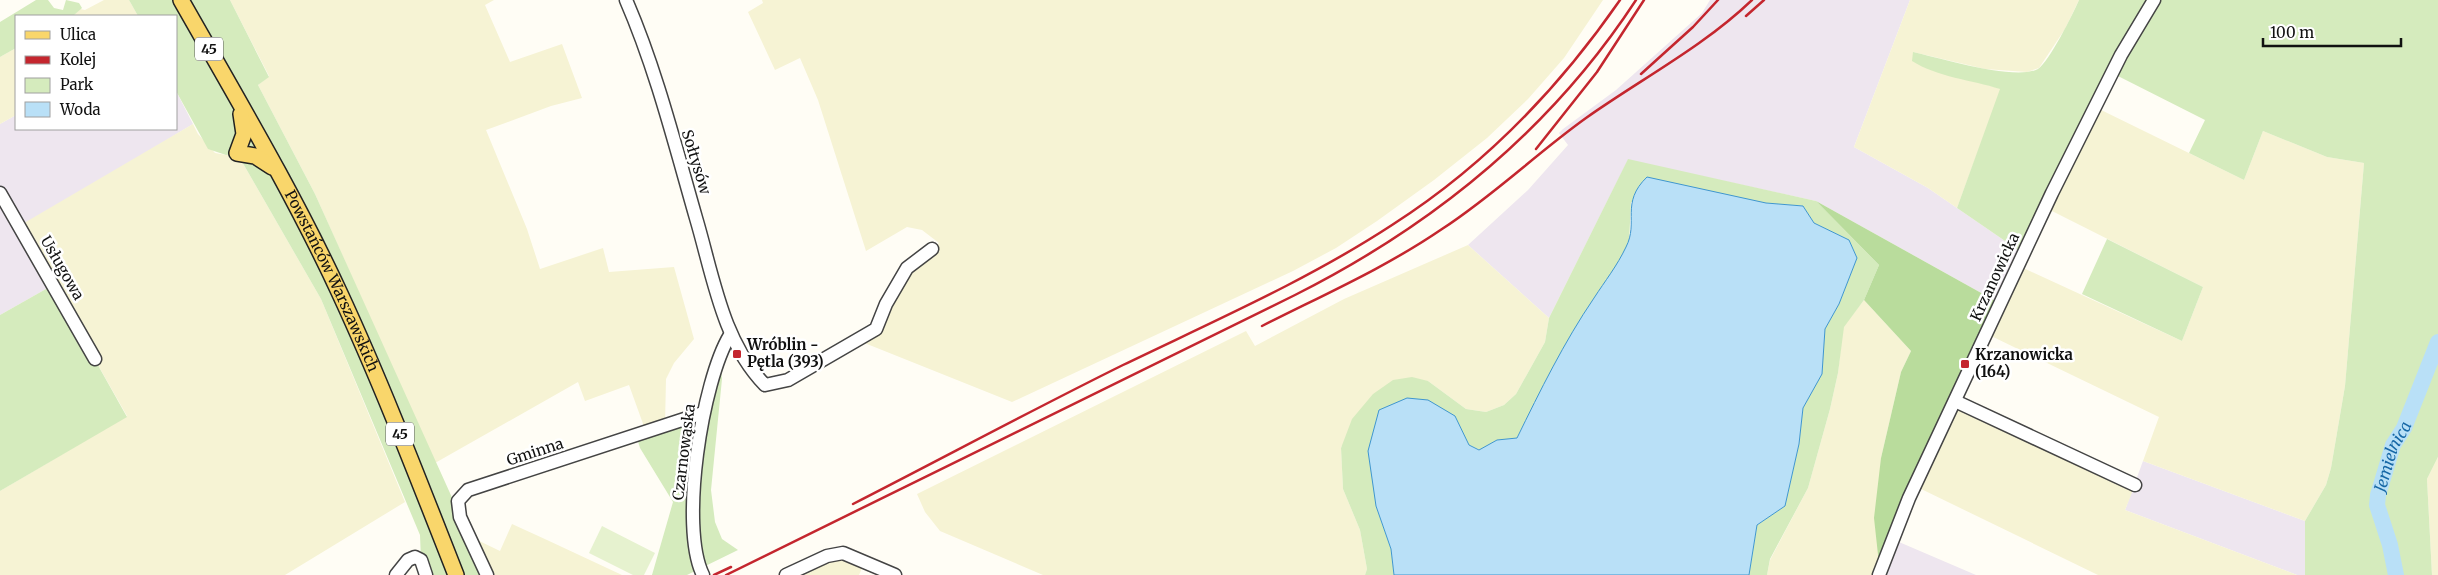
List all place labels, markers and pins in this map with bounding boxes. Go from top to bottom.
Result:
place label: Wróblin - Pętla (393) [746,335,824,371]
place label: Krzanowicka (164) [1975,345,2074,381]
marker: Wróblin - Pętla (393) [731,348,743,360]
marker: Krzanowicka (164) [1959,358,1971,370]

